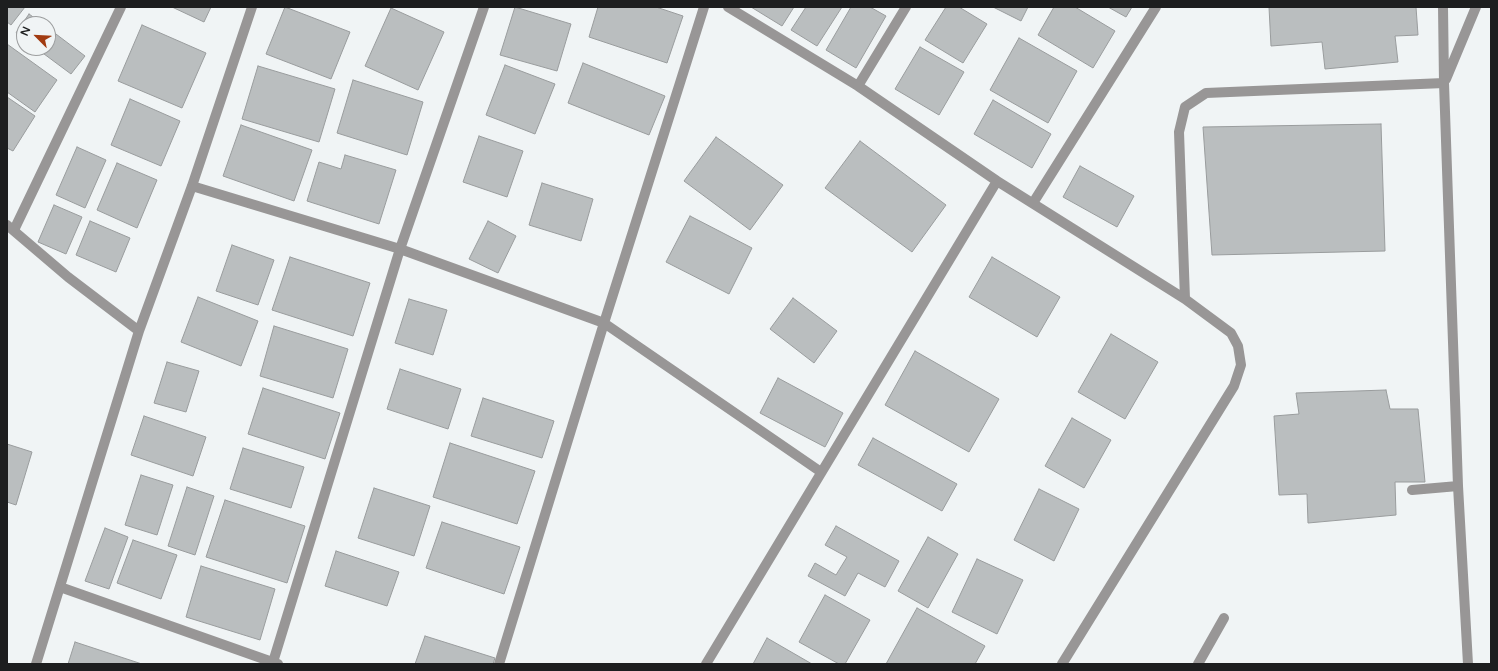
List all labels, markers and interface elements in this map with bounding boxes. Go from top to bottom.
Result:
north arrow [16,16,56,56]
text: N [18,25,33,38]

